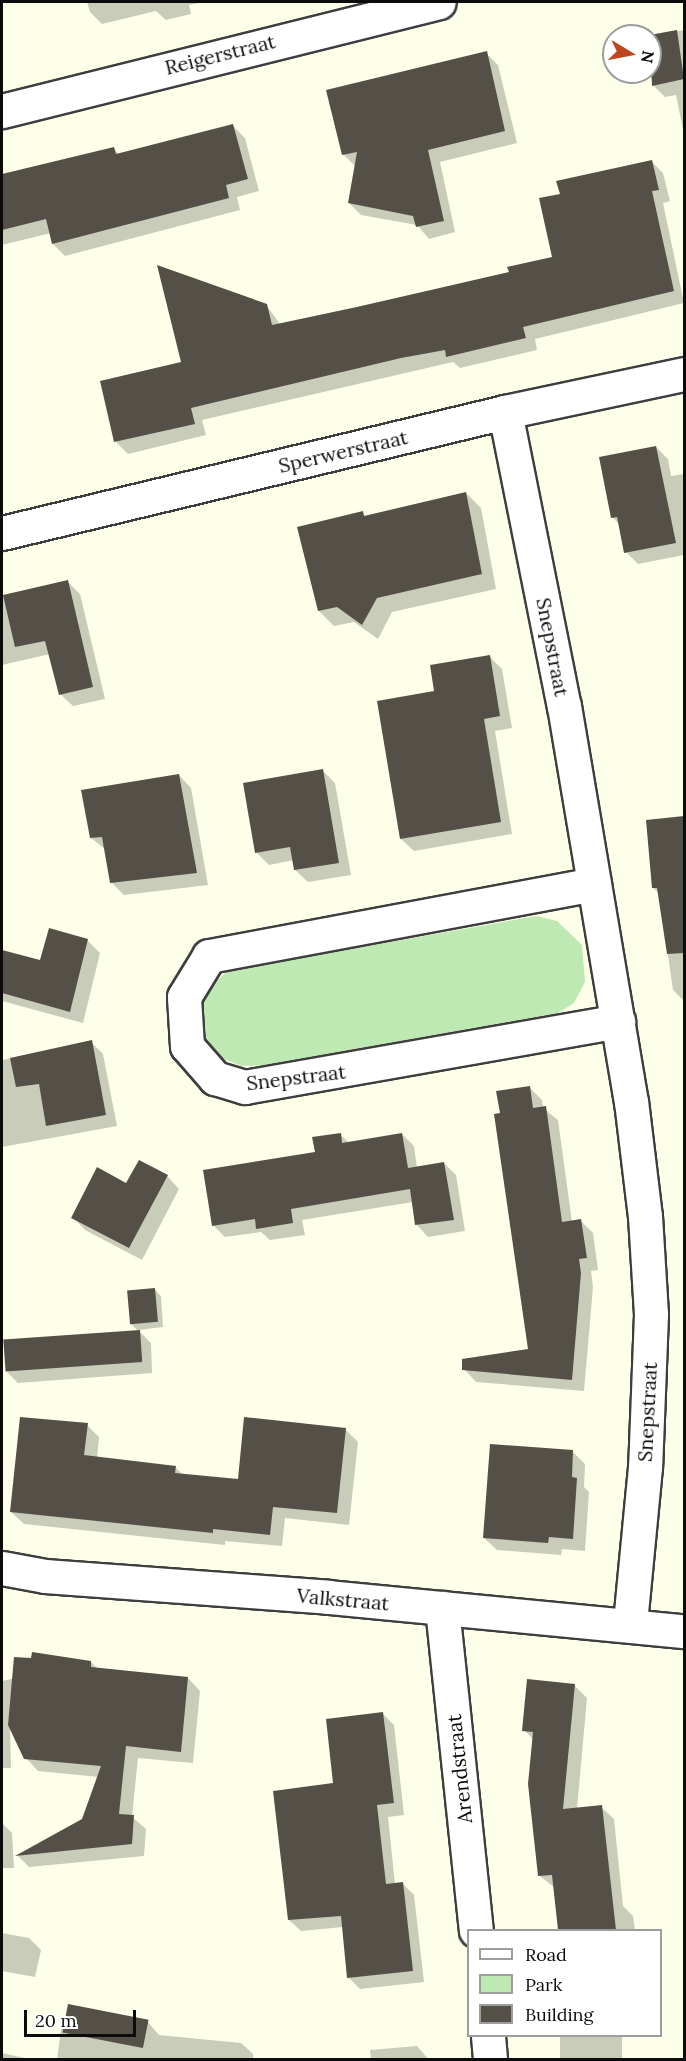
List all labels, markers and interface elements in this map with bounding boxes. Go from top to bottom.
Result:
north arrow [602,24,662,84]
street label: Reigerstraat [162,29,278,79]
text: N [637,49,659,65]
street label: Sperwerstraat [276,424,410,478]
street label: Snepstraat [532,596,574,698]
street label: Snepstraat [245,1059,347,1095]
street label: Snepstraat [632,1361,662,1463]
street label: Valkstraat [296,1583,390,1615]
street label: Arendstraat [441,1713,477,1825]
legend [467,1929,662,2037]
text: Road [525,1943,567,1966]
text: Park [525,1973,562,1996]
scale bar [27,1998,140,2036]
text: Building [525,2003,593,2026]
text: 20 m [35,2009,77,2032]

